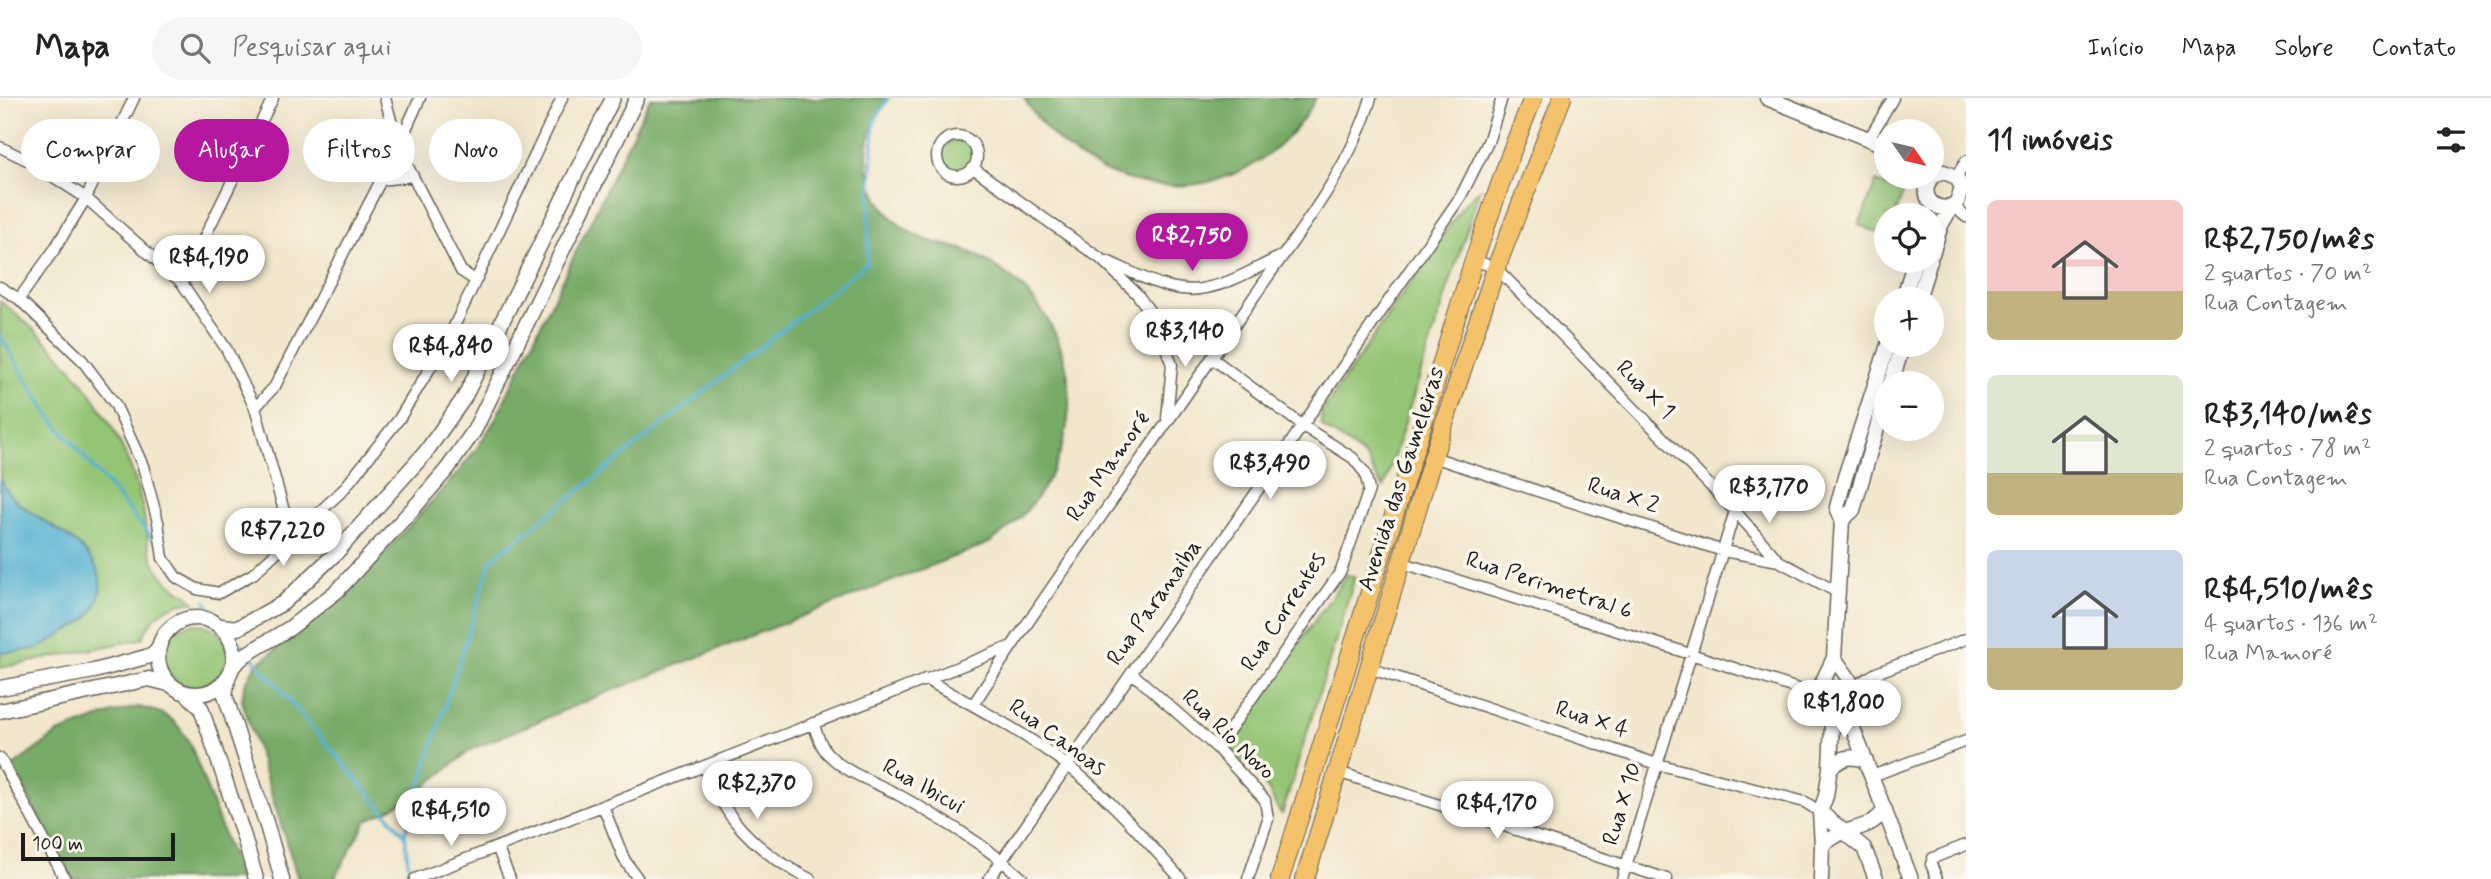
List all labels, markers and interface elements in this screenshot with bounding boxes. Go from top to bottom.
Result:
search box [152,17,642,80]
text: Mapa [35,26,110,70]
icon: search [176,29,214,67]
text: Pesquisar aqui [232,31,391,65]
text: Início [2087,33,2144,64]
text: Mapa [2182,33,2236,64]
text: Sobre [2274,33,2334,64]
text: Contato [2372,33,2456,64]
chip: Comprar [21,119,160,182]
chip: Alugar [174,119,289,182]
chip: Filtros [303,119,415,182]
chip: Novo [429,119,522,182]
north arrow [1874,119,1944,189]
map controls [1874,119,1944,441]
text: 11 imóveis [1987,121,2113,160]
icon: filters [2432,121,2470,159]
button: locate [1874,203,1944,273]
pin: R$2,750 [1127,214,1257,273]
text: R$2,750/mês [2204,220,2374,259]
text: R$2,750 [1152,221,1232,251]
icon: home [2043,228,2127,312]
pin: R$4,190 [144,236,274,295]
text: R$4,190 [169,243,249,273]
text: 2 quartos · 70 m² [2204,259,2372,289]
button: + [1874,287,1944,357]
text: Rua Contagem [2204,289,2348,319]
pin: R$3,140 [1120,310,1250,369]
text: R$3,140 [1146,317,1224,347]
pin: R$4,840 [386,324,516,384]
text: R$4,840 [409,332,493,362]
street label: Rua X 1 [1609,354,1681,426]
street label: Avenida das Gameleiras [1352,363,1452,595]
button: − [1874,371,1944,441]
text: R$3,140/mês [2204,395,2372,434]
icon: home [2043,403,2127,487]
street label: Rua Mamoré [1060,406,1158,528]
text: 2 quartos · 78 m² [2204,434,2371,464]
pin: R$3,490 [1205,442,1335,501]
text: R$3,490 [1229,449,1311,479]
text: Rua Contagem [2204,464,2348,494]
pin: R$3,770 [1704,466,1834,525]
street label: Rua X 2 [1584,470,1662,522]
text: R$3,770 [1729,473,1809,503]
pin: R$7,220 [218,508,348,568]
text: R$7,220 [241,516,325,546]
street label: Rua Paranaiba [1101,534,1209,672]
street label: Rua Perimetral 6 [1462,545,1636,627]
street label: Rua Correntes [1234,547,1334,677]
text: R$4,510/mês [2204,570,2373,609]
icon: home [2043,578,2127,662]
text: 4 quartos · 136 m² [2204,609,2378,639]
text: Rua Mamoré [2204,639,2332,669]
pin: R$1,800 [1779,680,1909,740]
street label: Rua Rio Novo [1175,683,1281,787]
text: R$1,800 [1803,688,1885,718]
street label: Rua Canoas [1002,692,1112,784]
street label: Rua X 4 [1552,694,1632,746]
street label: Rua Ibicui [877,752,969,822]
street label: Rua X 10 [1596,759,1650,849]
pin: R$2,370 [692,762,822,821]
text: R$2,370 [718,769,796,799]
pin: R$4,170 [1432,782,1562,841]
pin: R$4,510 [386,788,516,848]
text: R$4,170 [1457,789,1537,819]
text: R$4,510 [411,796,491,826]
scale bar [21,830,175,862]
text: 100 m [32,832,83,857]

